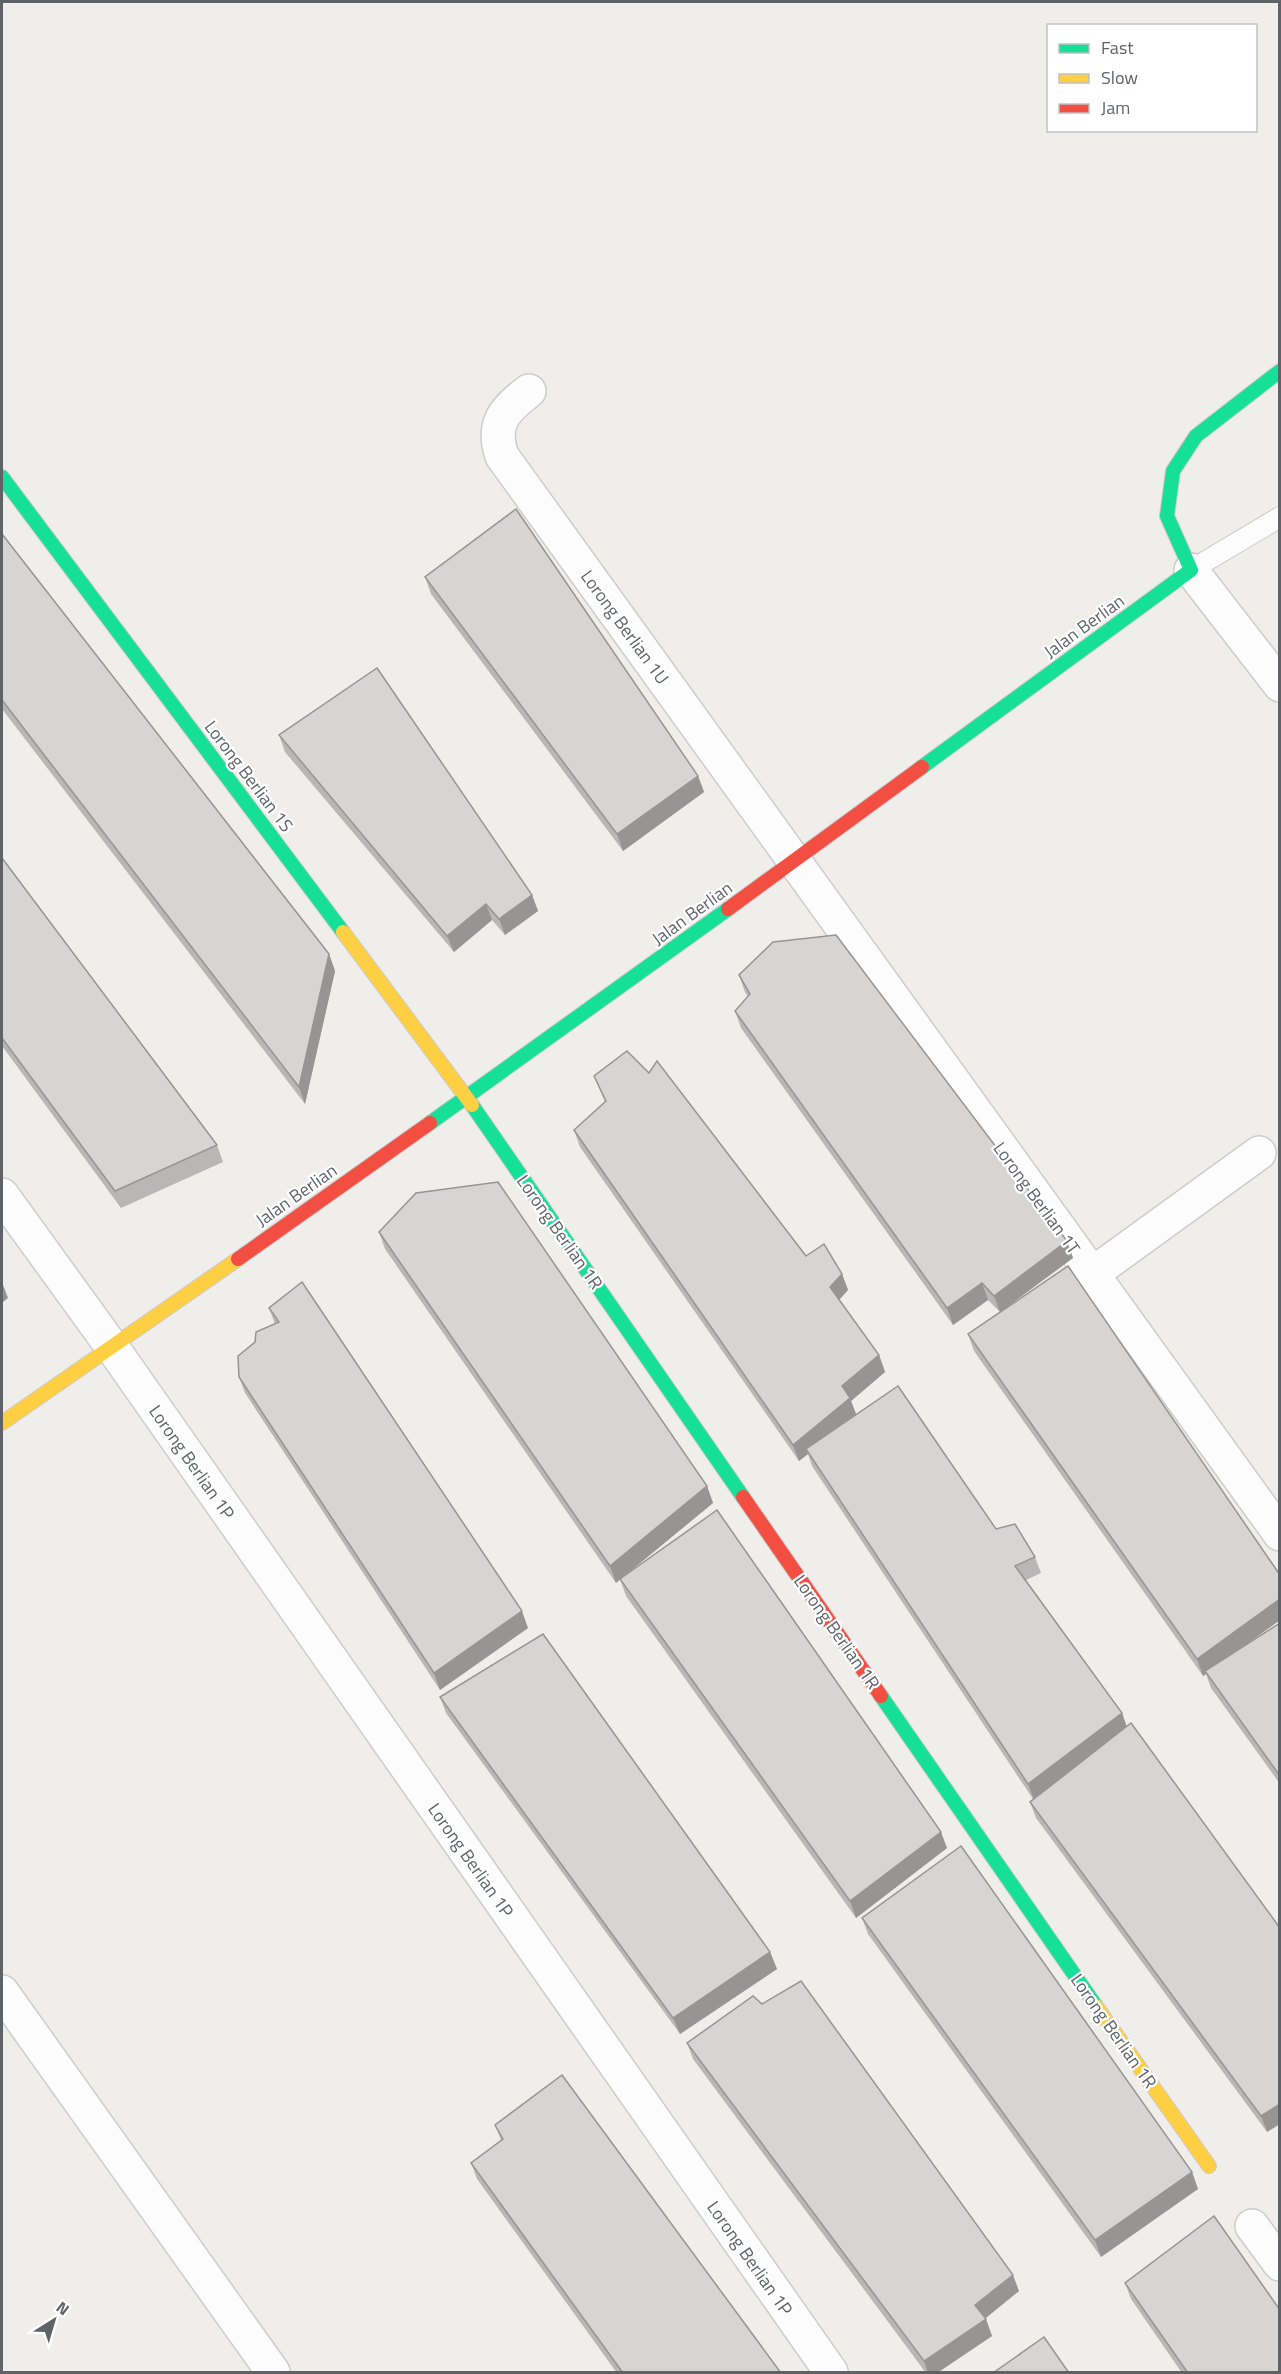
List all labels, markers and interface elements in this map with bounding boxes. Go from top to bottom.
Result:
legend [1047,24,1257,132]
text: Fast [1101,34,1134,61]
text: Slow [1101,64,1138,91]
text: Jam [1101,94,1130,121]
street label: Lorong Berlian 1U [574,564,676,690]
street label: Jalan Berlian [1038,587,1130,665]
street label: Lorong Berlian 1S [198,715,300,837]
street label: Jalan Berlian [646,874,738,952]
street label: Lorong Berlian 1T [987,1136,1087,1260]
street label: Jalan Berlian [250,1157,342,1233]
street label: Lorong Berlian 1R [510,1169,610,1295]
street label: Lorong Berlian 1P [142,1399,242,1525]
street label: Lorong Berlian 1R [787,1569,887,1695]
street label: Lorong Berlian 1P [421,1797,521,1923]
street label: Lorong Berlian 1R [1064,1968,1164,2094]
street label: Lorong Berlian 1P [700,2195,800,2321]
north arrow [24,2290,84,2350]
text: N [51,2295,75,2321]

